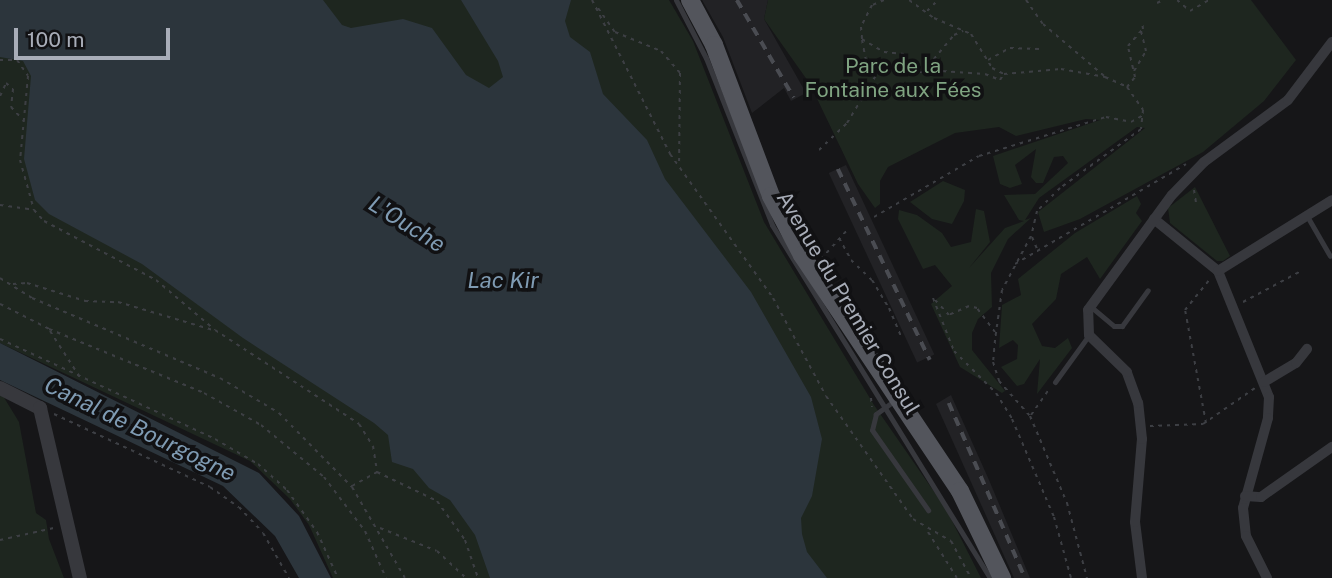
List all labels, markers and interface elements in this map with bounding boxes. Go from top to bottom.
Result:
scale bar [18,14,173,58]
text: 100 m [27,27,84,52]
park label: Parc de la Fontaine aux Fées [804,53,982,103]
street label: Avenue du Premier Consul [771,187,925,419]
water label: L'Ouche [364,190,450,258]
water label: Lac Kir [467,266,539,294]
water label: Canal de Bourgogne [40,371,240,487]

